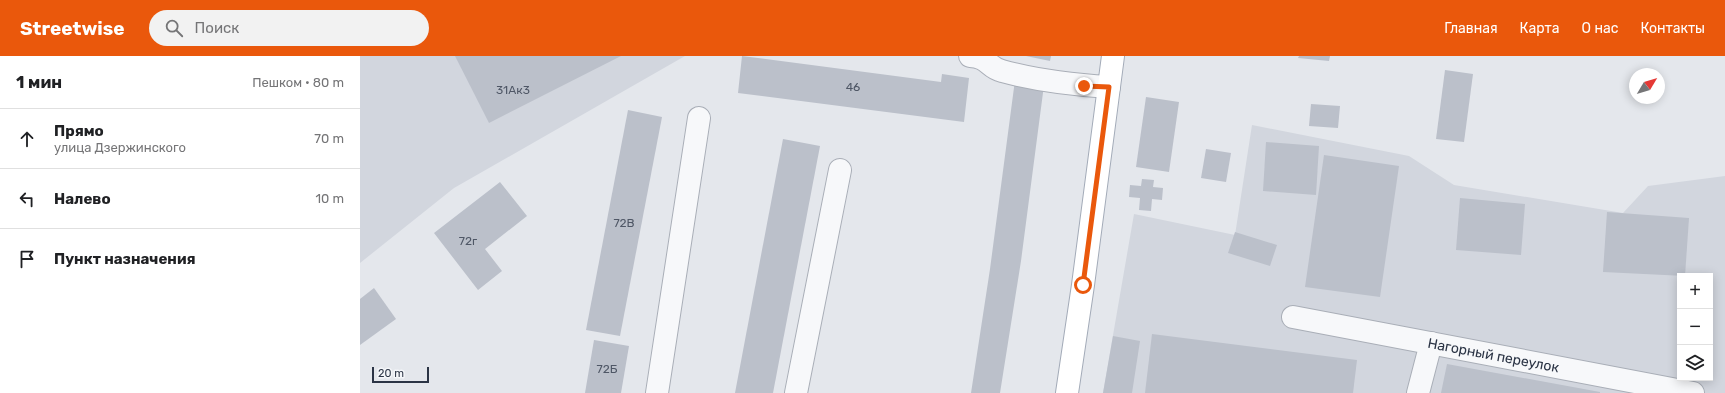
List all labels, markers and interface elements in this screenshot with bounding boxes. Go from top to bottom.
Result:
search box [149,10,429,46]
text: Streetwise [20,17,125,40]
icon: search [163,17,185,39]
text: Поиск [195,19,239,37]
text: Главная [1444,20,1498,37]
text: Карта [1520,20,1560,37]
text: О нас [1582,20,1618,37]
text: Контакты [1640,20,1705,37]
north arrow [1629,68,1665,104]
text: 1 мин [16,72,62,92]
text: Пешком · 80 m [252,75,344,90]
route end [1075,77,1093,95]
house number: 46 [846,80,860,94]
house number: 31Ак3 [496,83,530,97]
text: Прямо [54,122,104,140]
icon: ahead [16,128,38,150]
text: 70 m [314,131,344,146]
text: улица Дзержинского [54,140,186,155]
icon: left [16,188,38,210]
text: Налево [54,190,111,208]
text: 10 m [315,191,344,206]
house number: 72В [613,216,635,230]
house number: 72г [459,234,478,248]
icon: arrive [16,248,38,270]
text: Пункт назначения [54,250,196,268]
map controls [1677,273,1713,381]
button: + [1677,273,1713,309]
route start [1074,276,1092,294]
button: − [1677,309,1713,345]
street label: Нагорный переулок [1426,335,1561,376]
button: layers [1677,345,1713,381]
house number: 72Б [597,362,618,376]
scale bar [372,365,429,384]
text: 20 m [378,367,404,380]

